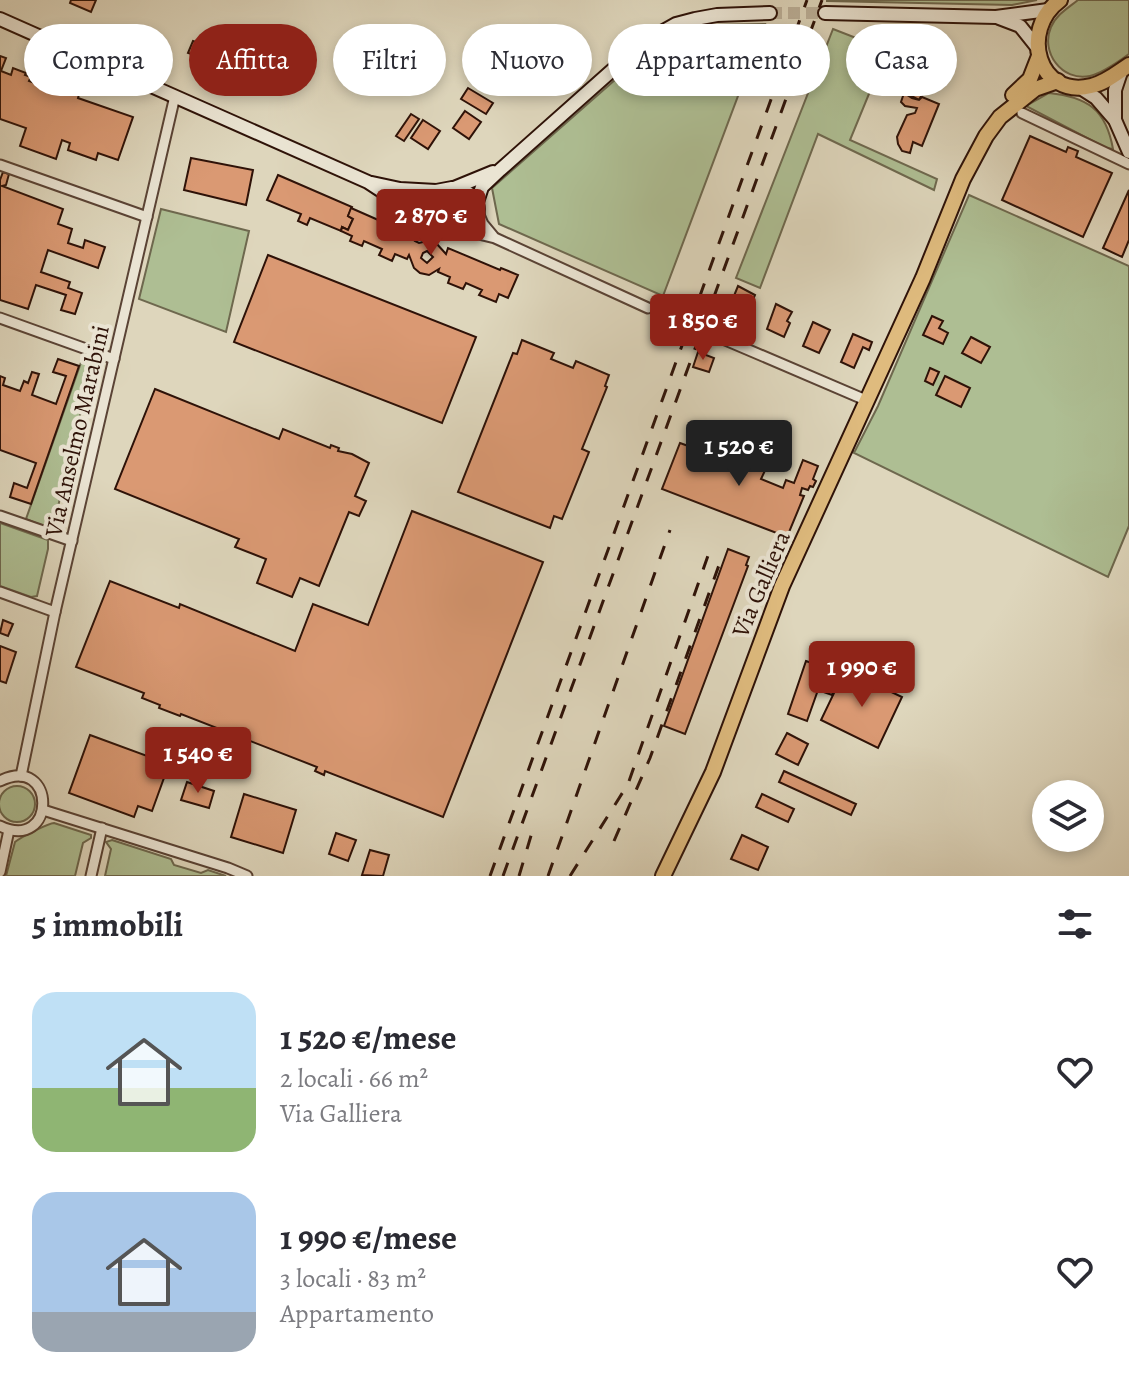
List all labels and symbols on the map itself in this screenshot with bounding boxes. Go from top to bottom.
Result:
pin: 2 870 € [357,189,505,257]
pin: 1 850 € [629,294,777,362]
street label: Via Anselmo Marabini [37,322,117,541]
pin: 1 520 € [665,420,813,488]
street label: Via Galliera [724,525,798,643]
pin: 1 990 € [788,641,936,709]
pin: 1 540 € [124,727,272,795]

